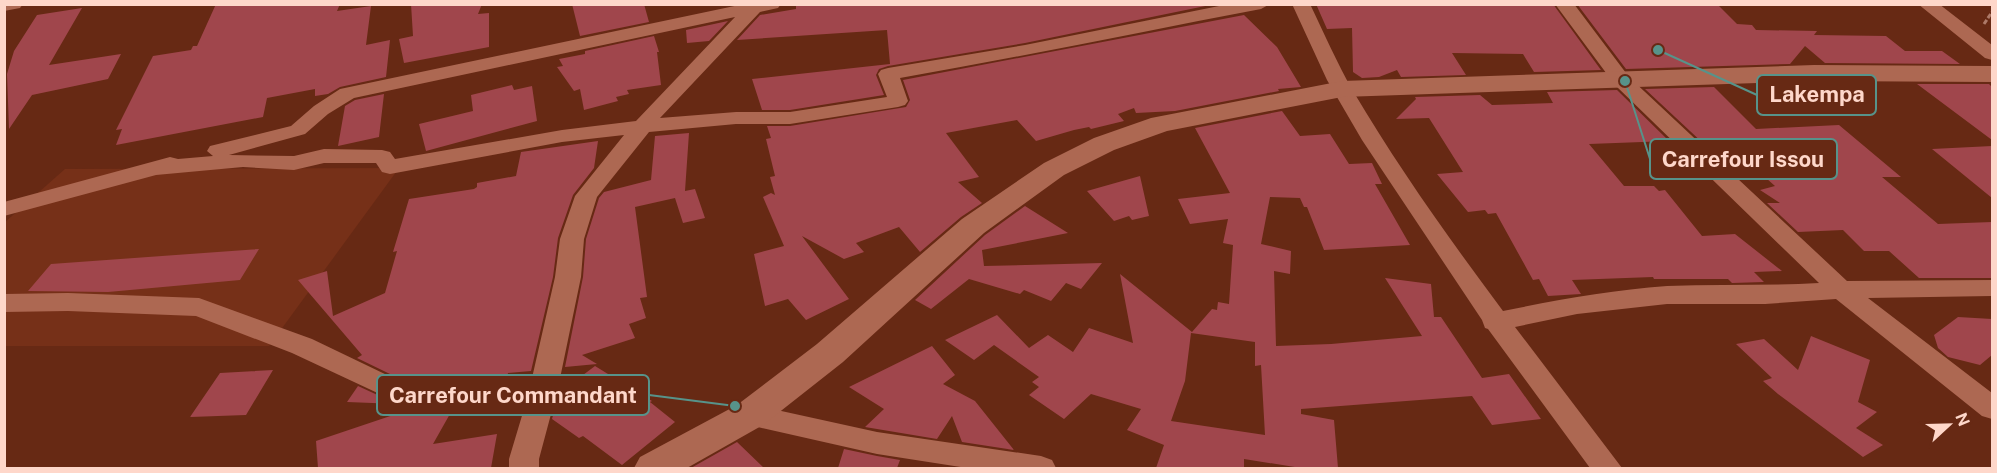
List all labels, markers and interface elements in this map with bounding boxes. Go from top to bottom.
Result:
callout: Lakempa [1757,75,1876,115]
text: Lakempa [1769,81,1865,107]
callout: Carrefour Issou [1650,139,1837,179]
text: Carrefour Issou [1662,146,1824,172]
callout: Carrefour Commandant [377,375,649,415]
text: Carrefour Commandant [389,382,637,408]
north arrow [1919,395,1979,455]
text: N [1951,410,1974,429]

